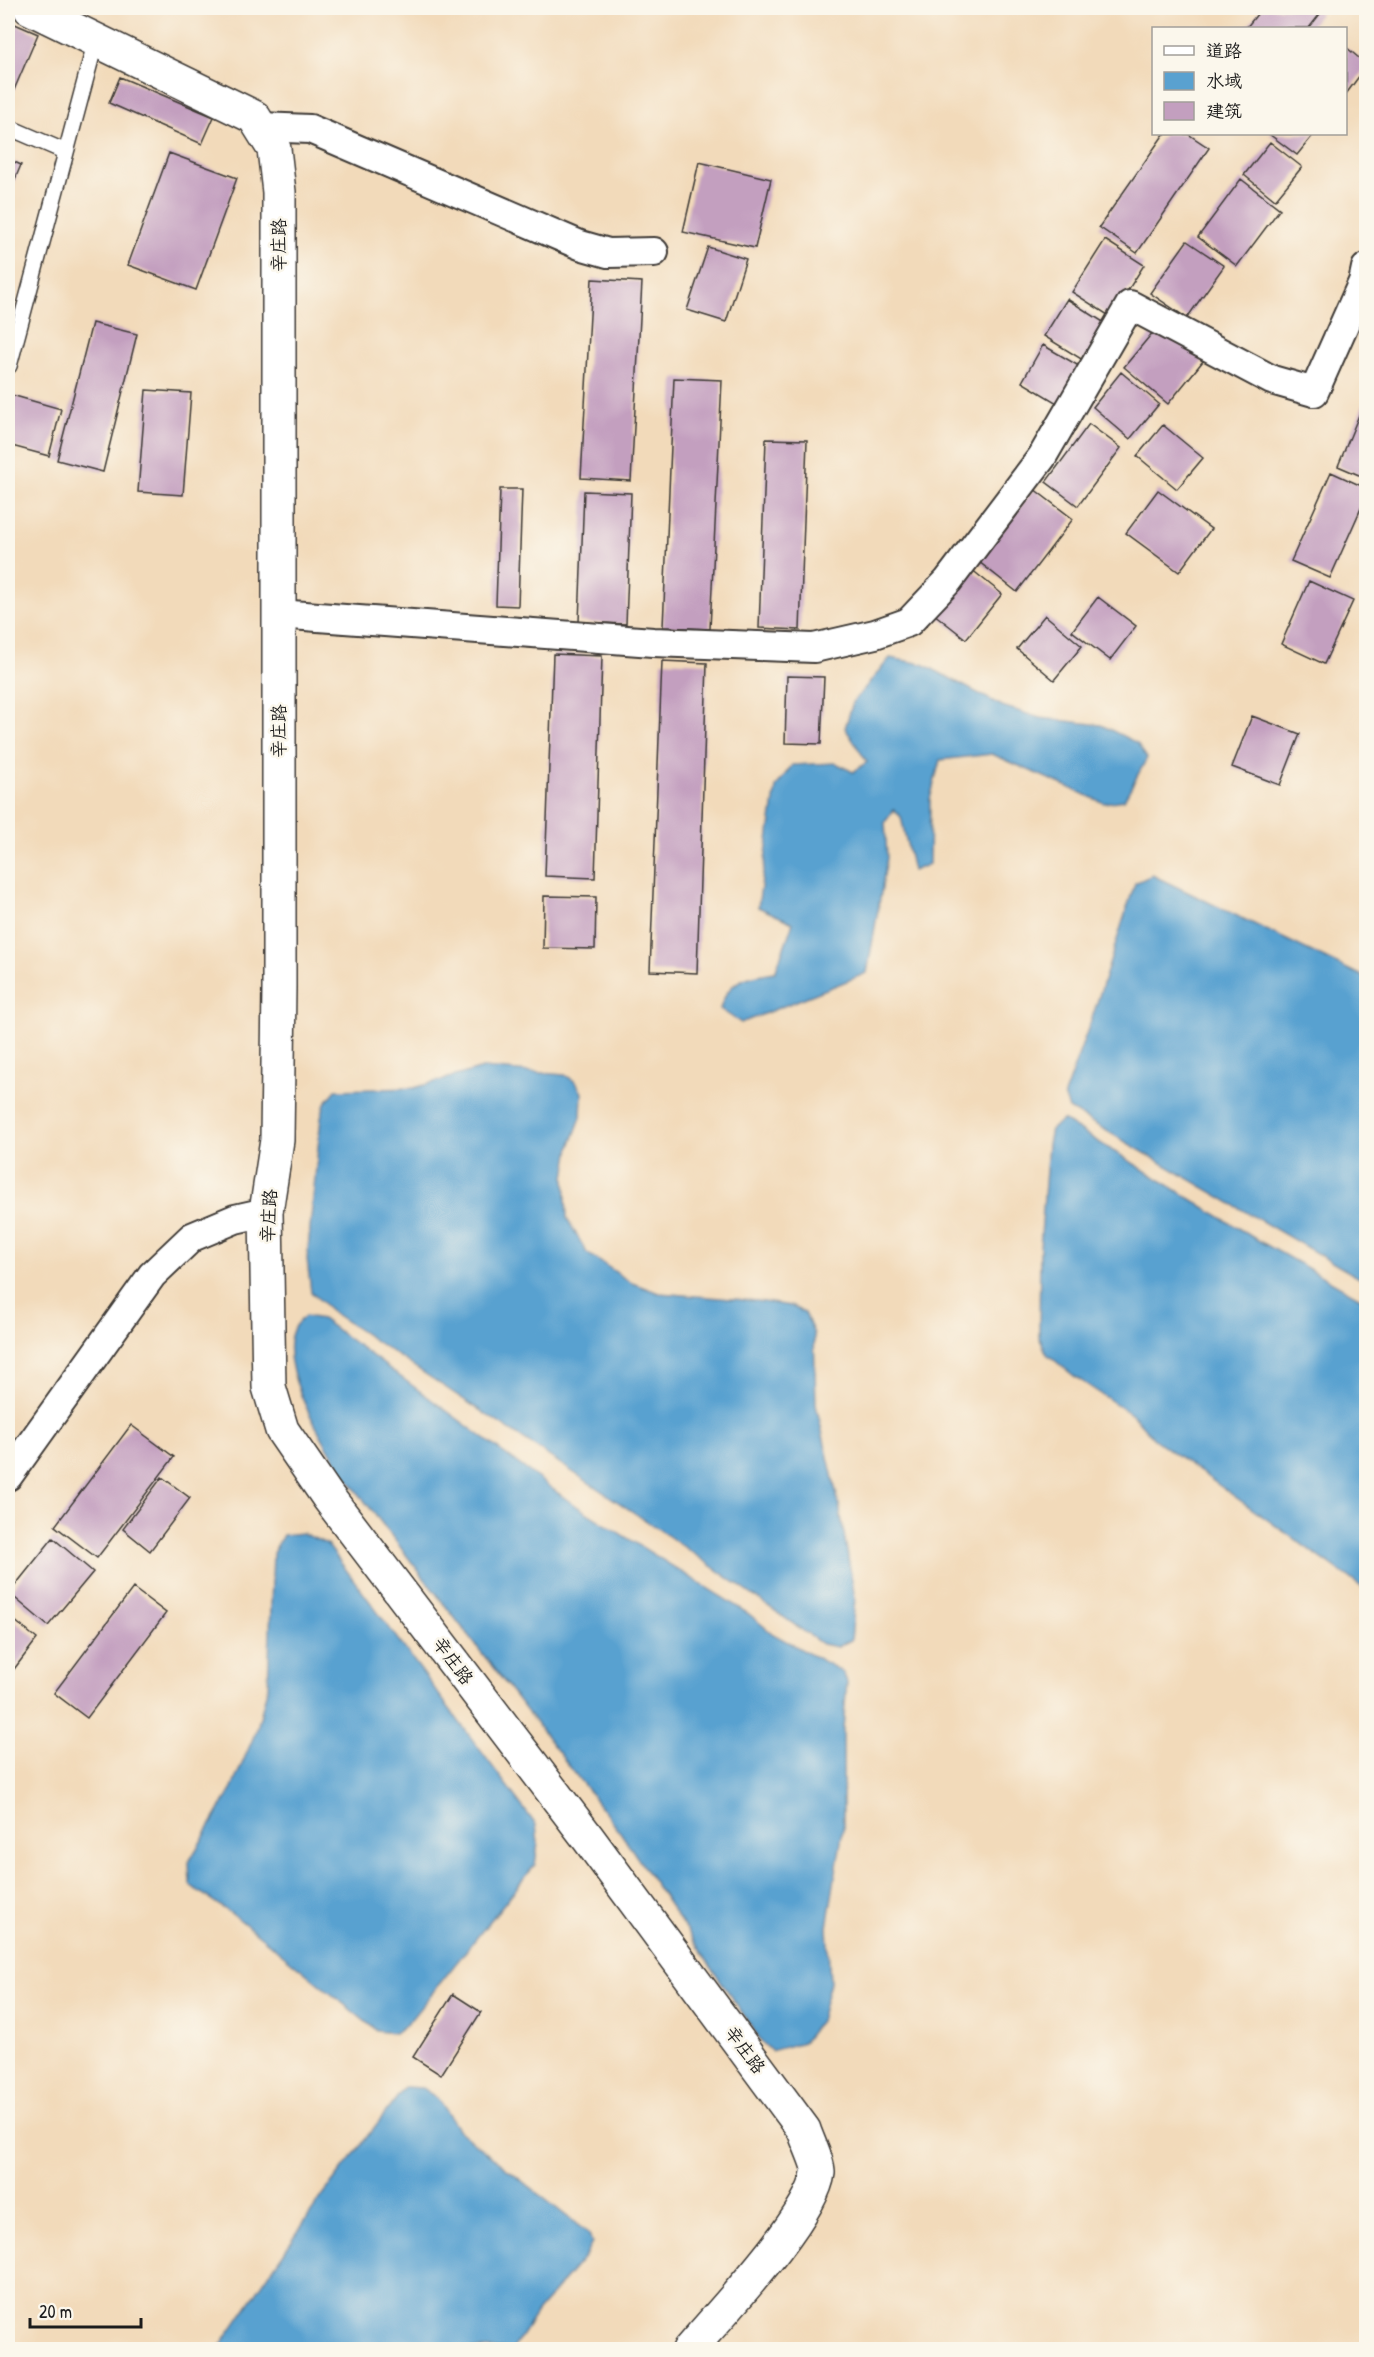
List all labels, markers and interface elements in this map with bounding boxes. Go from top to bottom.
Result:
legend [1152,27,1347,135]
text: 道路 [1206,38,1242,63]
text: 水域 [1206,68,1242,93]
text: 建筑 [1206,98,1242,123]
street label: 辛庄路 [266,218,291,272]
street label: 辛庄路 [266,704,291,758]
street label: 辛庄路 [255,1188,282,1244]
street label: 辛庄路 [427,1632,480,1690]
street label: 辛庄路 [719,2021,772,2079]
scale bar [30,2291,141,2329]
text: 20 m [39,2299,72,2324]

